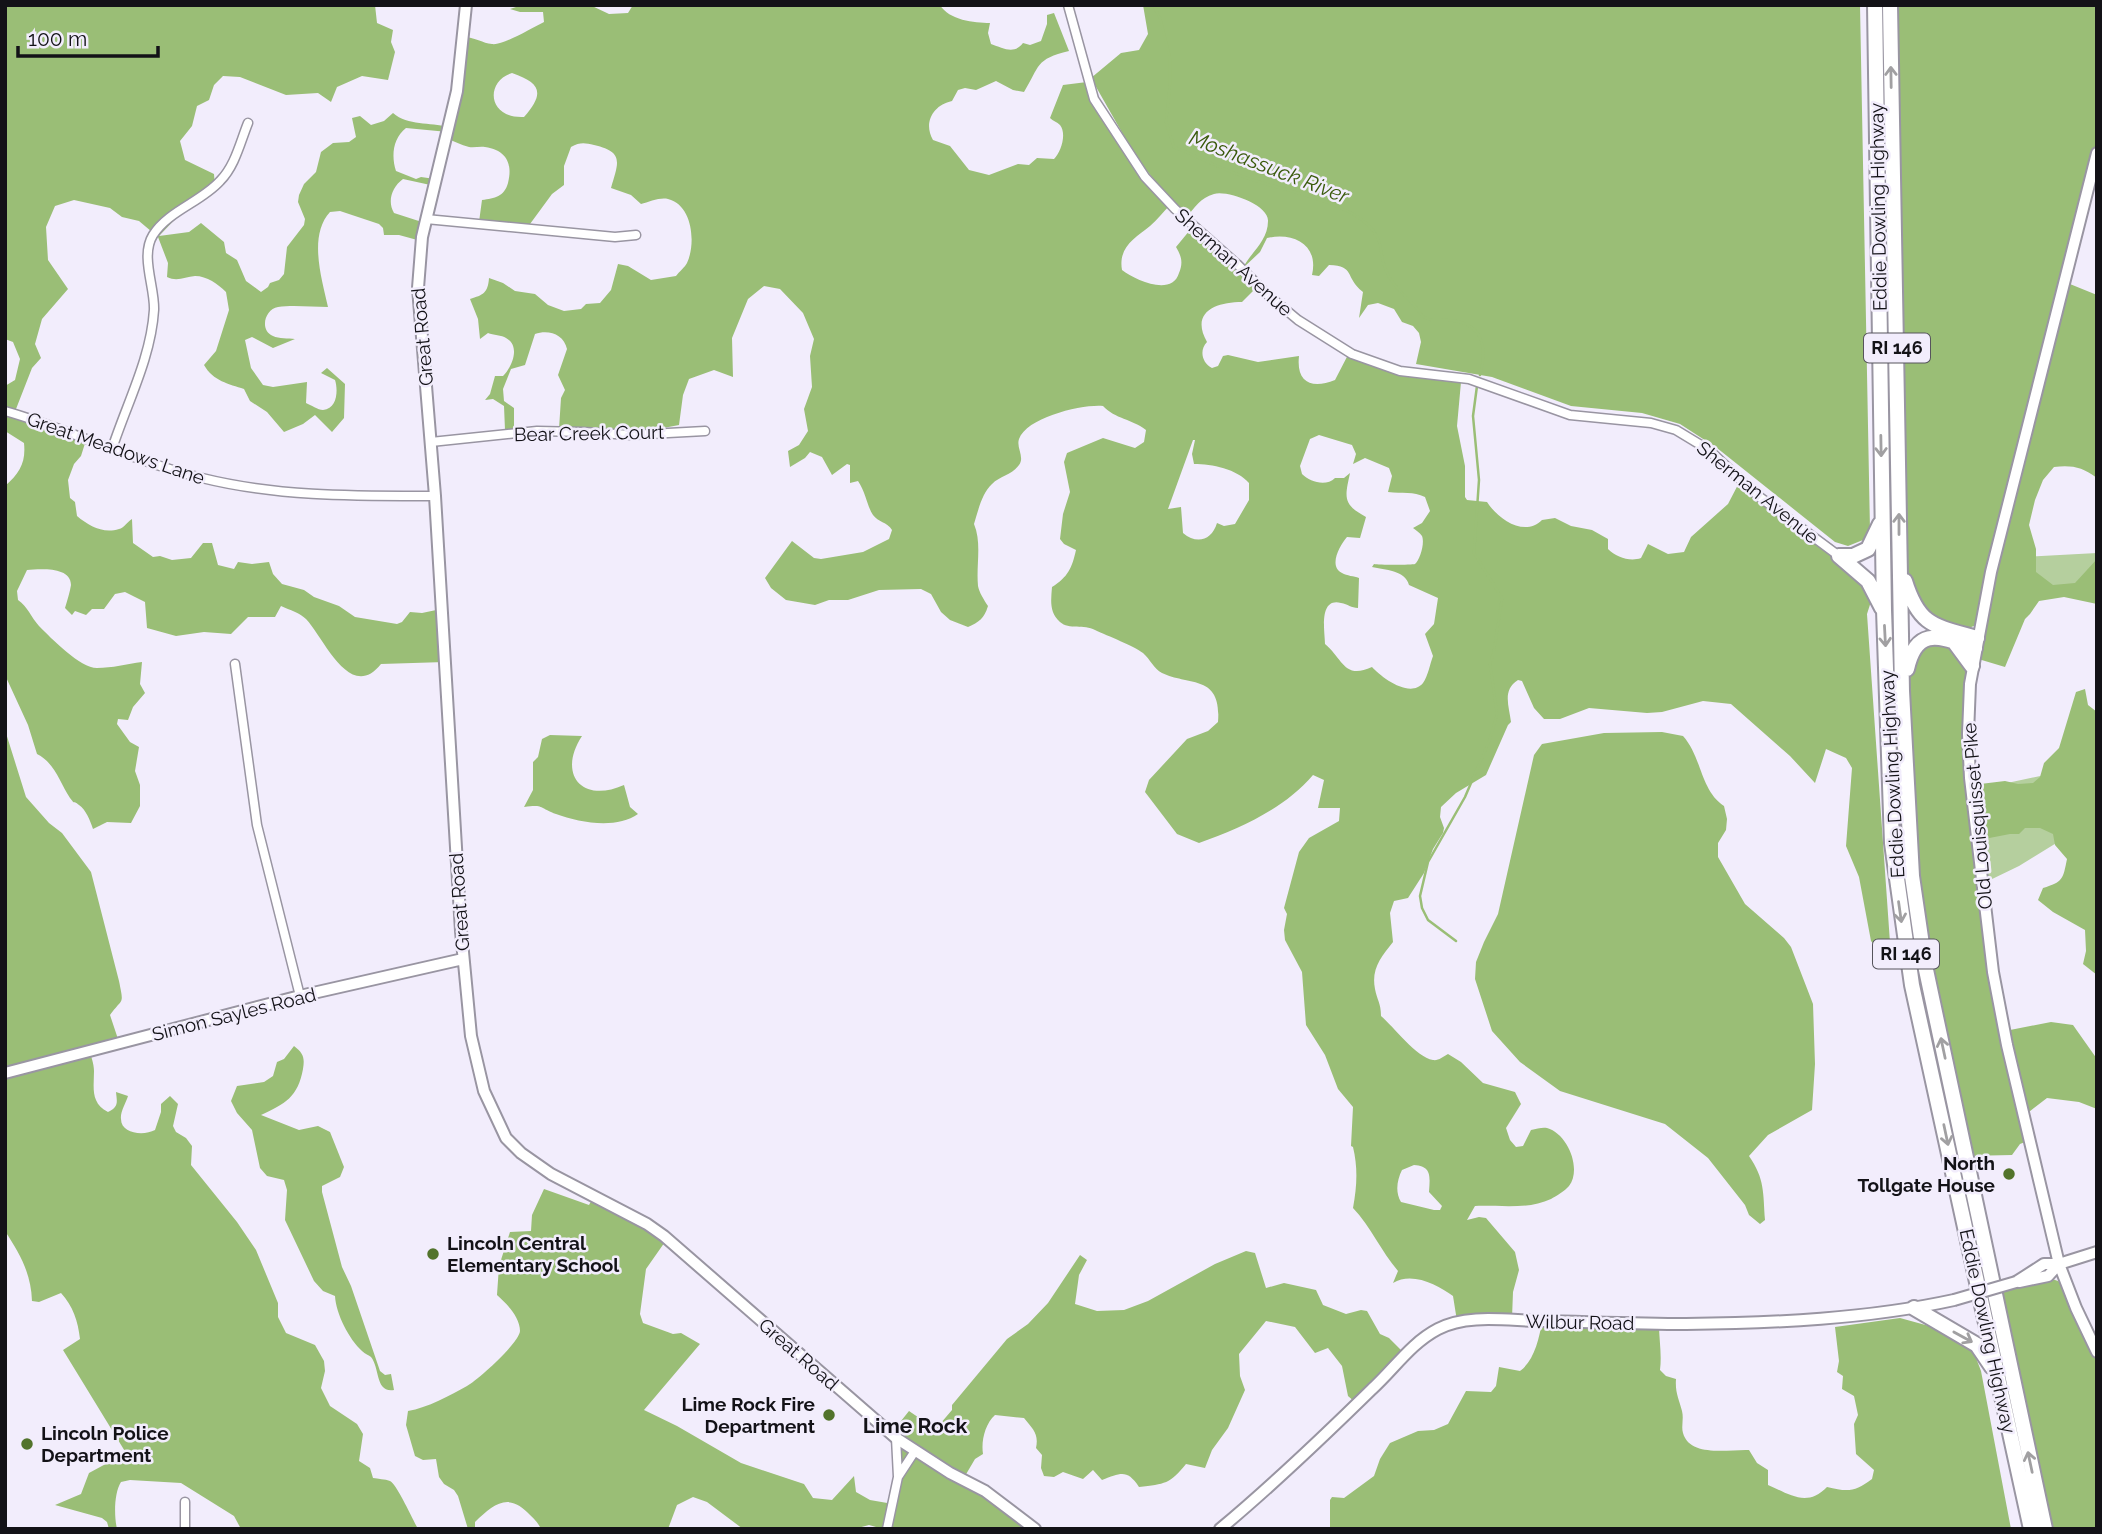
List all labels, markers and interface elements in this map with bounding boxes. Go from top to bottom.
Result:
scale bar [18,14,158,58]
text: 100 m [28,26,87,51]
one-way arrow [1884,65,1898,88]
street label: Eddie Dowling Highway [1865,103,1891,311]
water label: Moshassuck River [1186,125,1353,209]
street label: Sherman Avenue [1171,204,1297,320]
street label: Great Road [407,287,437,387]
road number: RI 146 [1864,334,1930,362]
street label: Great Meadows Lane [24,407,208,489]
street label: Bear Creek Court [514,421,665,445]
one-way arrow [1874,434,1888,457]
street label: Sherman Avenue [1693,436,1823,548]
one-way arrow [1892,513,1906,536]
one-way arrow [1879,625,1892,648]
street label: Eddie Dowling Highway [1876,669,1908,879]
street label: Old Louisquisset Pike [1958,722,1996,910]
street label: Great Road [445,852,473,952]
one-way arrow [1894,900,1907,923]
road number: RI 146 [1873,939,1939,968]
street label: Simon Sayles Road [150,983,318,1045]
one-way arrow [1935,1037,1949,1060]
one-way arrow [1940,1123,1954,1146]
place label: North Tollgate House [1858,1152,1995,1196]
marker: North Tollgate House [2001,1166,2017,1182]
street label: Eddie Dowling Highway [1956,1227,2020,1435]
place label: Lincoln Central Elementary School [447,1232,620,1276]
marker: Lincoln Central Elementary School [425,1246,441,1262]
street label: Wilbur Road [1525,1310,1635,1334]
street label: Great Road [755,1313,843,1395]
one-way arrow [1952,1330,1972,1344]
place label: Lime Rock Fire Department [681,1393,816,1437]
marker: Lime Rock Fire Department [821,1407,837,1423]
district label: Lime Rock [863,1413,968,1438]
place label: Lincoln Police Department [41,1422,169,1466]
marker: Lincoln Police Department [19,1436,35,1452]
one-way arrow [2023,1451,2037,1474]

